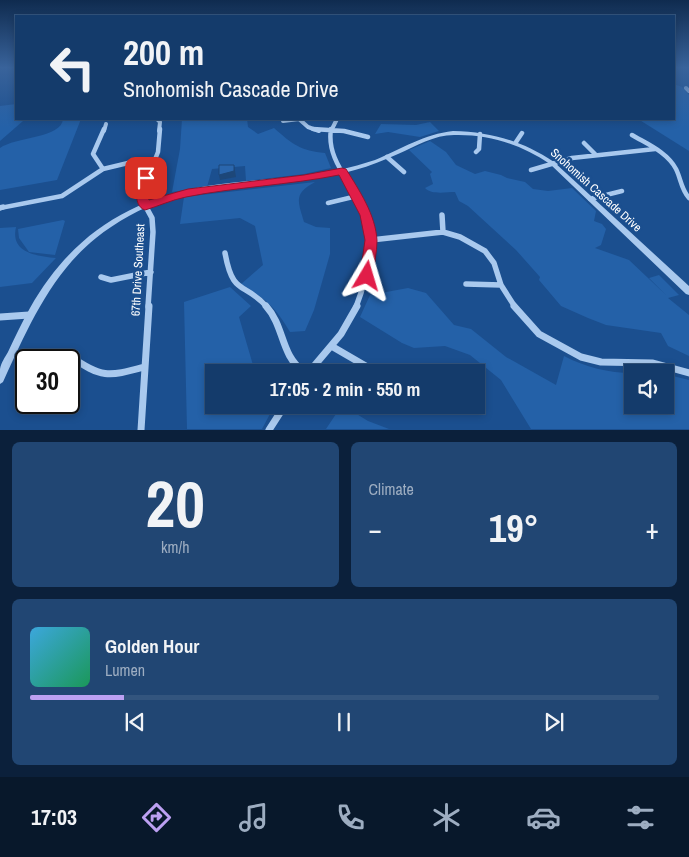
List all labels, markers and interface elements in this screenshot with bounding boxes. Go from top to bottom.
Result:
text: 200 m [123,29,204,76]
icon: left [40,35,105,100]
text: Snohomish Cascade Drive [123,74,339,104]
street label: Snohomish Cascade Drive [547,145,645,235]
pin [125,157,167,199]
icon: arrive [132,164,160,192]
street label: 67th Drive Southeast [128,223,148,317]
position arrow [340,249,392,301]
speed limit sign: 30 [15,349,80,414]
map controls [624,364,674,414]
button: sound [624,364,674,414]
text: 17:05 · 2 min · 550 m [270,376,420,402]
text: 20 [146,460,205,547]
text: Climate [369,478,414,500]
text: 19° [489,503,539,554]
text: − [369,510,382,548]
text: + [646,510,659,548]
text: km/h [161,536,189,558]
text: Golden Hour [105,633,199,659]
text: Lumen [105,659,145,681]
icon: previous [121,708,149,736]
icon: pause [330,708,358,736]
icon: next [540,708,568,736]
icon: directions [139,800,174,835]
icon: music [236,800,271,835]
icon: phone [333,800,368,835]
icon: climate [429,800,464,835]
icon: car [526,800,561,835]
icon: filters [623,800,658,835]
text: 17:03 [31,802,77,832]

